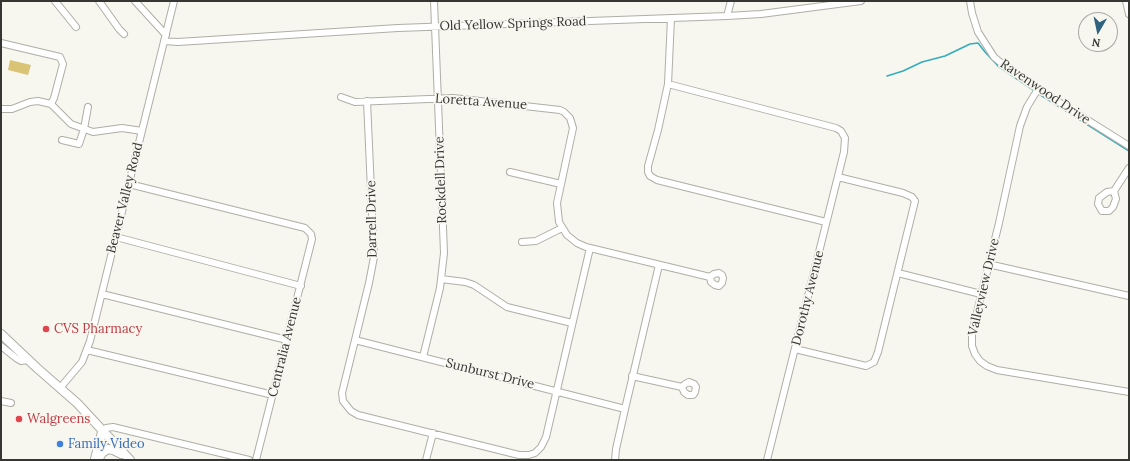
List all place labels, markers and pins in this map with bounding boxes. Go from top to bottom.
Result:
place label: CVS Pharmacy [54,321,142,337]
marker: CVS Pharmacy [41,324,51,334]
place label: Walgreens [27,411,90,427]
marker: Walgreens [14,414,24,424]
place label: Family Video [68,436,145,452]
marker: Family Video [55,439,65,449]

